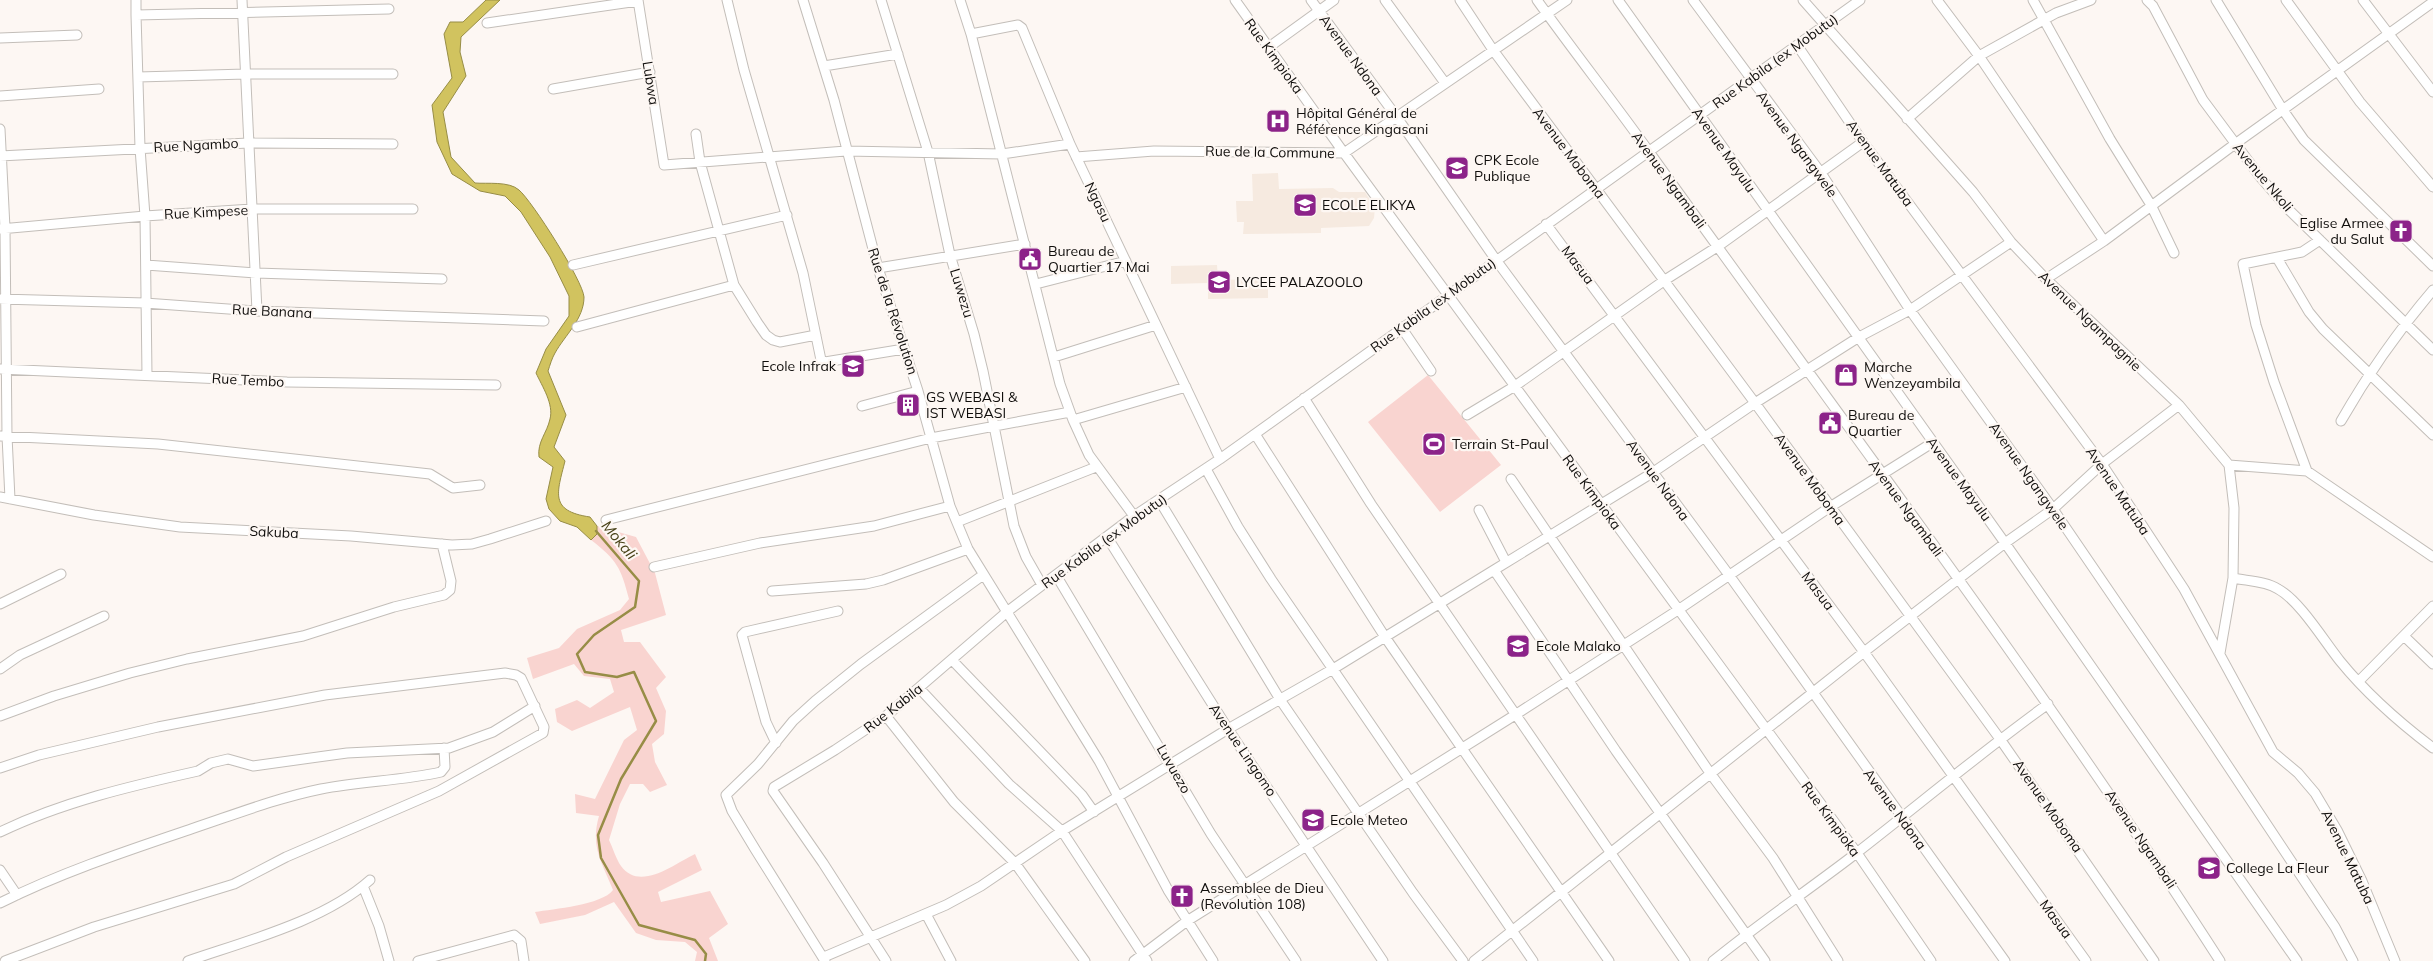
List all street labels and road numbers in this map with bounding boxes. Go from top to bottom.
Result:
street label: Rue Kabila (ex Mobutu) [1709,10,1841,112]
street label: Avenue Ndona [1316,11,1386,99]
street label: Rue Kimpioka [1241,15,1307,97]
street label: Lubwa [639,60,663,106]
street label: Avenue Ngangwele [1752,87,1842,201]
street label: Avenue Moboma [1529,104,1609,202]
street label: Avenue Mayulu [1688,104,1760,196]
street label: Avenue Matuba [1843,116,1917,210]
street label: Avenue Ngambali [1628,128,1710,232]
street label: Rue Ngambo [153,134,239,156]
street label: Avenue Nkoli [2229,139,2297,215]
street label: Rue de la Commune [1205,142,1335,162]
street label: Ngasu [1081,179,1115,225]
street label: Rue Kimpese [164,201,248,223]
street label: Masua [1558,242,1598,288]
street label: Rue de la Révolution [864,245,922,377]
street label: Rue Kabila (ex Mobutu) [1367,254,1499,356]
street label: Luwezu [946,266,978,320]
street label: Avenue Ngampagnie [2035,267,2145,375]
street label: Rue Banana [231,300,313,322]
street label: Rue Tembo [211,369,285,391]
street label: Avenue Ngangwele [1985,419,2073,533]
street label: Avenue Moboma [1771,429,1849,529]
street label: Avenue Mayulu [1922,433,1996,525]
street label: Avenue Ndona [1623,436,1693,524]
street label: Avenue Matuba [2082,443,2154,539]
street label: Rue Kimpioka [1559,451,1625,533]
street label: Avenue Ngambali [1865,456,1947,560]
street label: Rue Kabila (ex Mobutu) [1038,490,1170,592]
street label: Sakuba [249,522,299,542]
street label: Masua [1798,568,1838,614]
street label: Rue Kabila [860,679,926,737]
street label: Avenue Lingomo [1205,700,1281,800]
street label: Luvuezo [1153,741,1195,797]
street label: Avenue Moboma [2009,756,2087,856]
street label: Avenue Ndona [1860,765,1930,853]
street label: Rue Kimpioka [1798,778,1864,860]
street label: Avenue Ngambali [2101,786,2181,892]
street label: Avenue Matuba [2317,807,2379,907]
street label: Masua [2036,896,2076,942]

